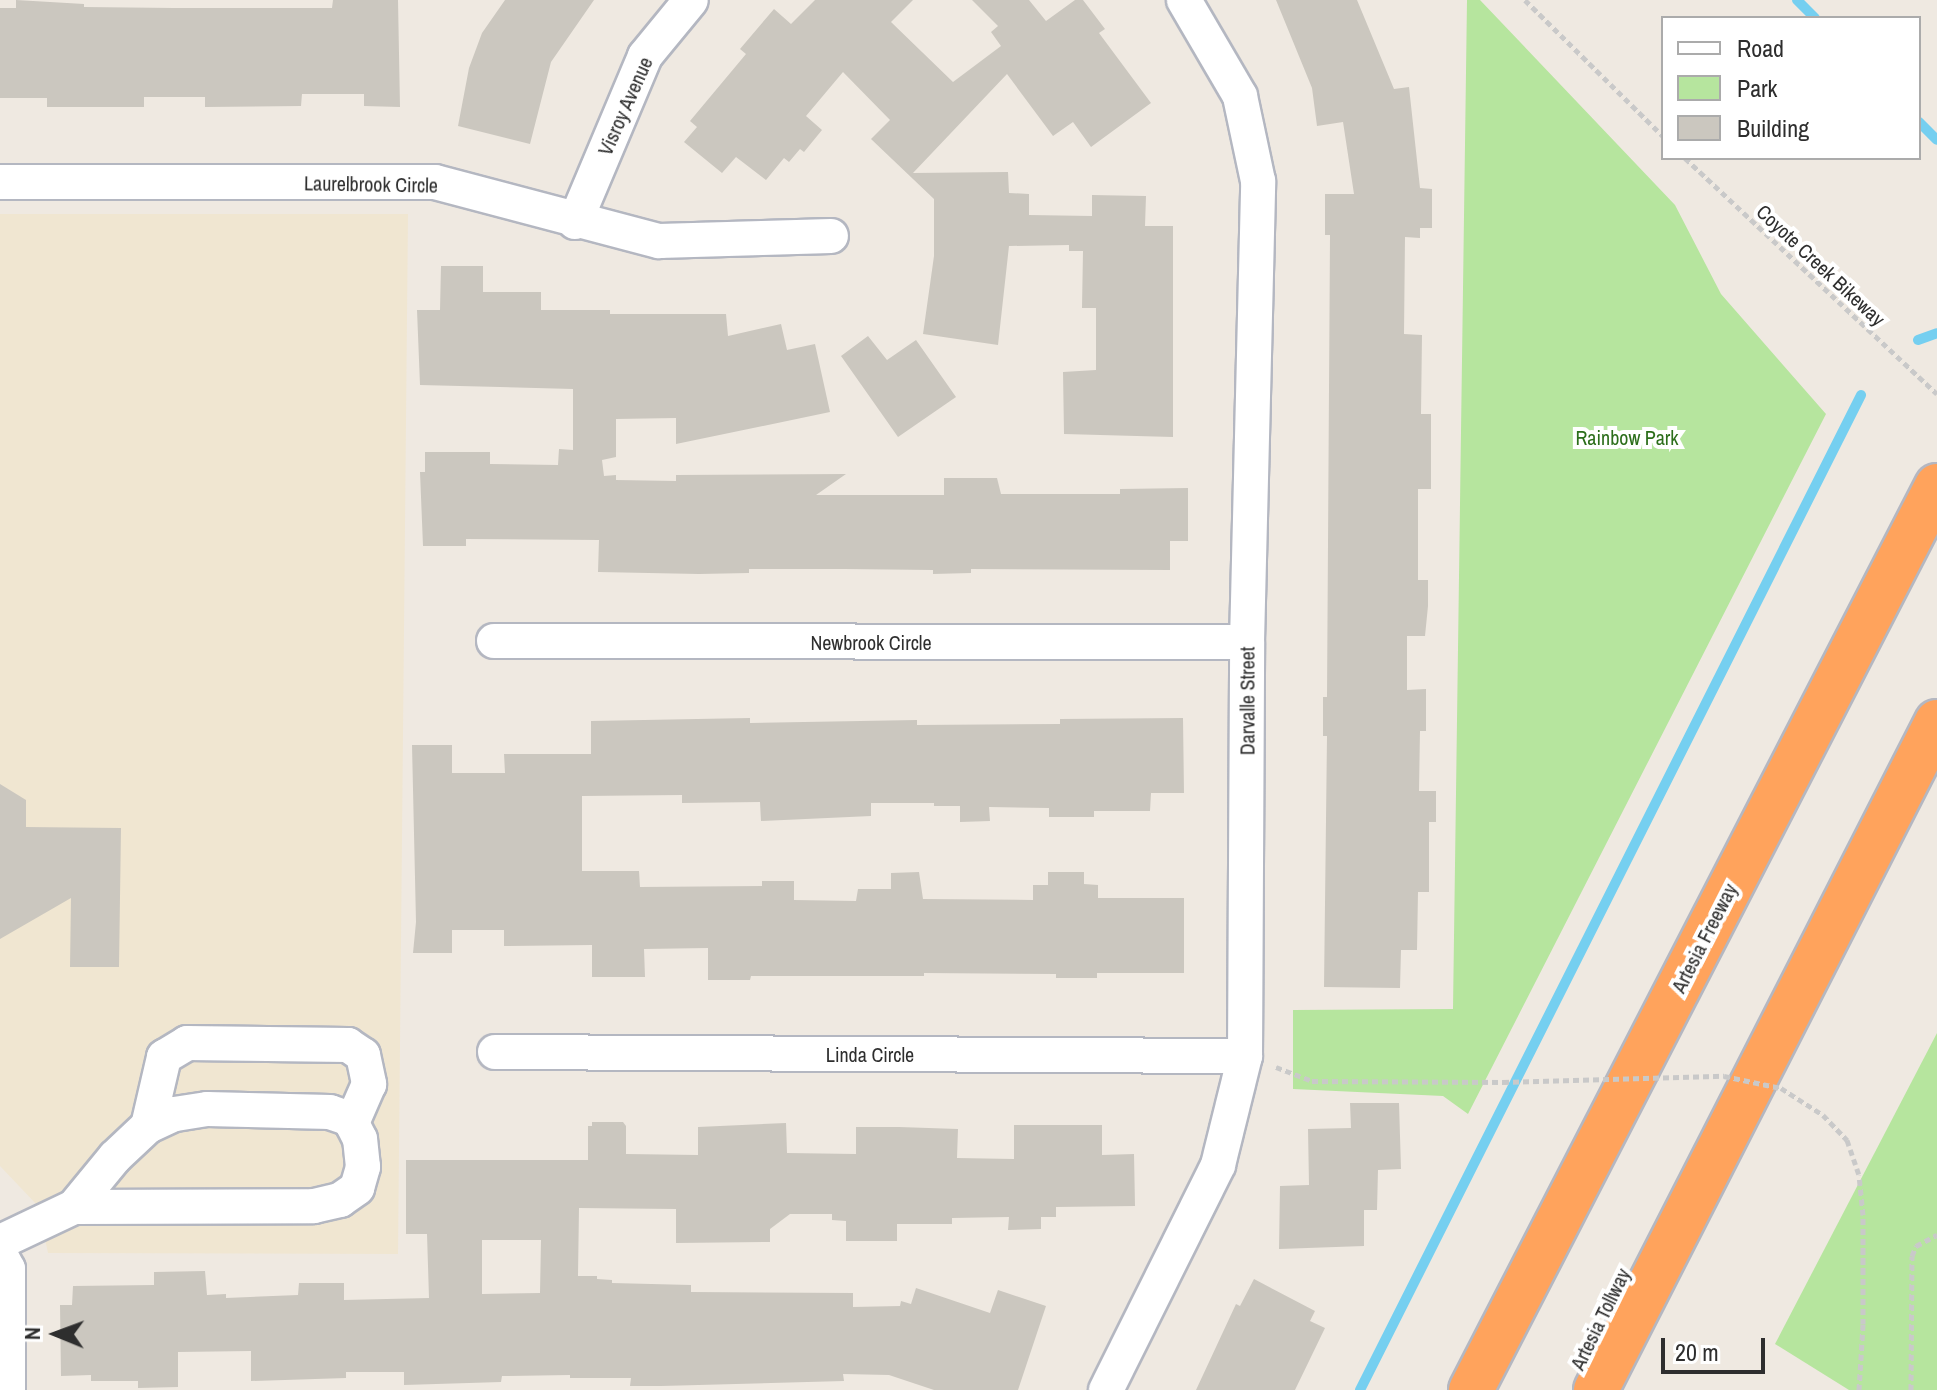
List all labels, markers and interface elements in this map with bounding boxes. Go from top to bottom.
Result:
legend [1661,16,1921,160]
text: Road [1737,32,1784,64]
street label: Visroy Avenue [592,53,658,159]
text: Park [1737,72,1777,104]
text: Building [1737,112,1809,144]
street label: Laurelbrook Circle [304,171,438,197]
street label: Coyote Creek Bikeway [1752,199,1890,331]
park label: Rainbow Park [1576,425,1678,449]
street label: Newbrook Circle [810,630,932,654]
street label: Darvalle Street [1235,647,1259,755]
street label: Artesia Freeway [1666,879,1742,997]
street label: Linda Circle [826,1042,914,1066]
street label: Artesia Tollway [1565,1264,1635,1374]
north arrow [16,1294,96,1374]
scale bar [1665,1322,1769,1372]
text: N [17,1327,47,1340]
text: 20 m [1675,1336,1719,1368]

